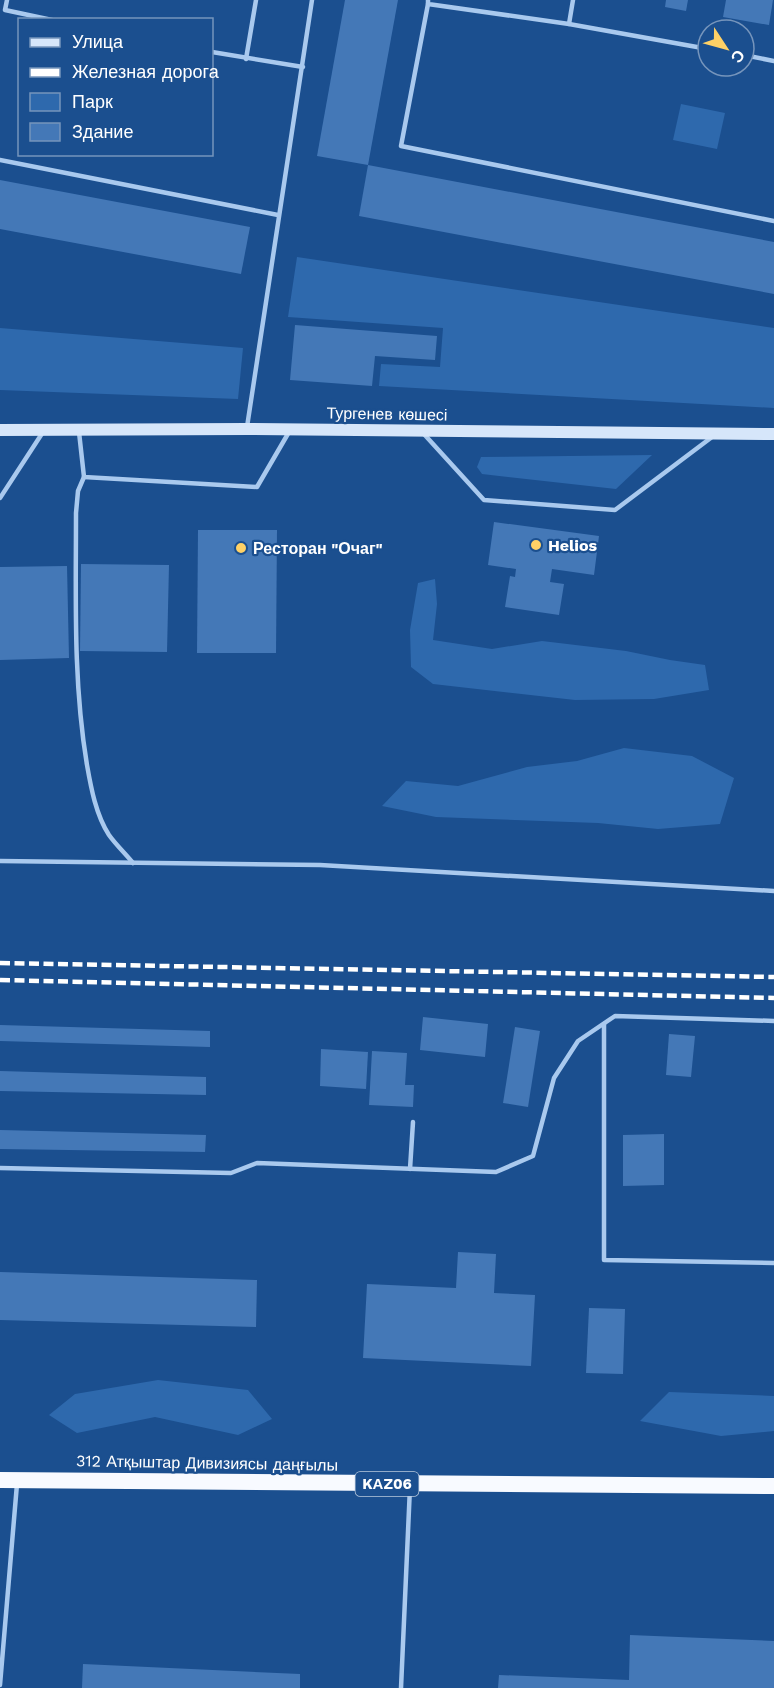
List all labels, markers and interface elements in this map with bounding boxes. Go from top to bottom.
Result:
legend [18,18,213,156]
north arrow [696,18,756,78]
text: Улица [72,31,124,52]
text: С [726,46,749,67]
text: Железная дорога [72,61,220,82]
text: Парк [72,91,113,112]
text: Здание [72,121,133,142]
street label: Тургенев көшесі [326,403,448,425]
place label: Helios [548,536,598,555]
marker: Helios [529,538,543,552]
place label: Ресторан "Очаг" [253,539,383,558]
marker: Ресторан "Очаг" [234,541,248,555]
street label: 312 Атқыштар Дивизиясы даңғылы [76,1451,338,1475]
road number: KАZ06 [356,1472,418,1496]

